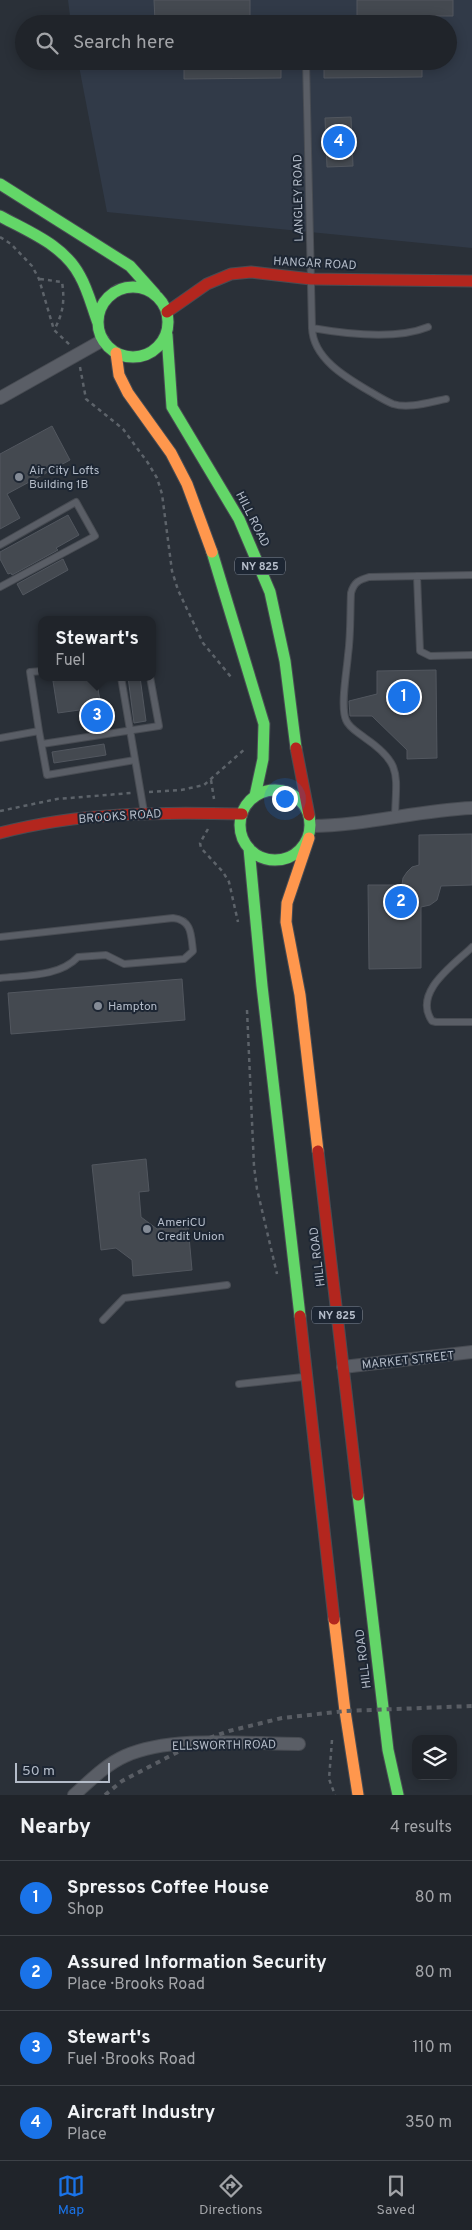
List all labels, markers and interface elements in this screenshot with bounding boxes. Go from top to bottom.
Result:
search box [15,15,457,70]
icon: search [33,29,61,57]
text: Search here [73,31,175,55]
pin: 4 [323,123,355,161]
street label: LANGLEY ROAD [290,154,308,242]
street label: HANGAR ROAD [273,254,357,274]
place label: Air City Lofts Building 1B [29,463,99,493]
marker: Air City Lofts Building 1B [13,471,25,483]
street label: HILL ROAD [231,489,273,550]
road number: NY 825 [235,558,285,574]
popup [38,616,156,681]
text: Stewart's [55,627,139,651]
text: Fuel [55,651,85,671]
pin: 1 [388,678,420,716]
pin: 3 [81,697,113,735]
your location [272,786,298,812]
street label: BROOKS ROAD [78,806,162,828]
pin: 2 [385,883,417,921]
place label: Hampton [108,999,157,1015]
marker: Hampton [92,1000,104,1012]
place label: AmeriCU Credit Union [157,1215,224,1245]
marker: AmeriCU Credit Union [141,1223,153,1235]
street label: HILL ROAD [306,1226,330,1288]
road number: NY 825 [312,1306,362,1324]
street label: MARKET STREET [361,1348,455,1374]
street label: HILL ROAD [352,1628,376,1690]
map controls [412,1735,457,1780]
button: layers [412,1735,457,1780]
street label: ELLSWORTH ROAD [172,1737,276,1755]
scale bar [15,1760,110,1783]
text: 50 m [22,1763,55,1780]
text: Nearby [20,1814,91,1841]
text: 4 results [390,1818,452,1838]
text: Spressos Coffee House [67,1876,269,1900]
text: 1 [33,1888,39,1908]
text: 80 m [415,1888,452,1908]
text: Shop [67,1900,104,1920]
text: Assured Information Security [67,1951,327,1975]
text: 2 [31,1963,41,1983]
text: 80 m [415,1963,452,1983]
text: Place · Brooks Road [67,1975,205,1995]
text: Stewart's [67,2026,151,2050]
text: 3 [31,2038,41,2058]
text: 110 m [412,2038,452,2058]
text: Fuel · Brooks Road [67,2050,196,2070]
text: Aircraft Industry [67,2101,215,2125]
text: 4 [31,2113,41,2133]
text: 350 m [405,2113,452,2133]
text: Place [67,2125,107,2145]
tab: Map [57,2172,85,2219]
tab: Directions [199,2172,263,2219]
tab: Saved [377,2172,415,2219]

